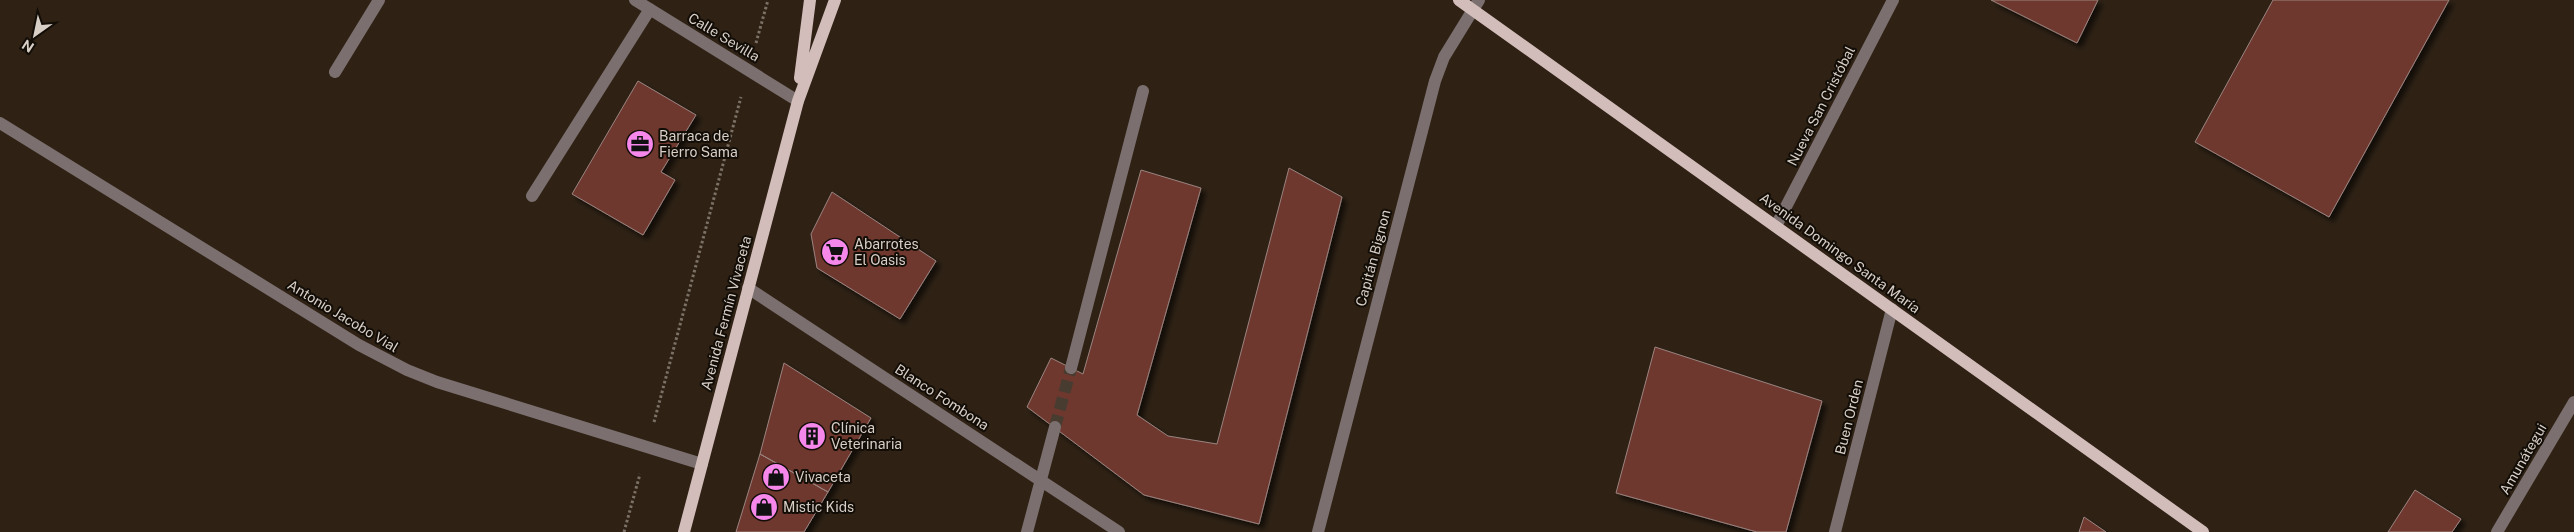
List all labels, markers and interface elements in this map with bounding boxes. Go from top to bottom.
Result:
street label: Calle Sevilla [686,9,762,65]
north arrow [10,10,60,60]
text: N [19,36,37,56]
street label: Nueva San Cristóbal [1784,44,1858,168]
place label: Barraca de Fierro Sama [659,128,738,160]
office icon: Barraca de Fierro Sama [625,129,655,159]
street label: Avenida Domingo Santa María [1757,189,1923,317]
street label: Capitán Bignon [1352,208,1394,308]
street label: Avenida Fermín Vivaceta [698,234,754,392]
place label: Abarrotes El Oasis [854,236,919,268]
supermarket icon: Abarrotes El Oasis [820,237,850,267]
street label: Antonio Jacobo Vial [285,277,401,355]
street label: Blanco Fombona [892,361,992,433]
street label: Buen Orden [1832,378,1866,456]
place label: Clínica Veterinaria [831,420,902,452]
building icon: Clínica Veterinaria [797,421,827,451]
street label: Amunátegui [2496,421,2550,497]
shop icon: Vivaceta [761,462,791,492]
place label: Vivaceta [795,469,851,485]
shop icon: Mistic Kids [749,492,779,522]
place label: Mistic Kids [783,499,854,515]

